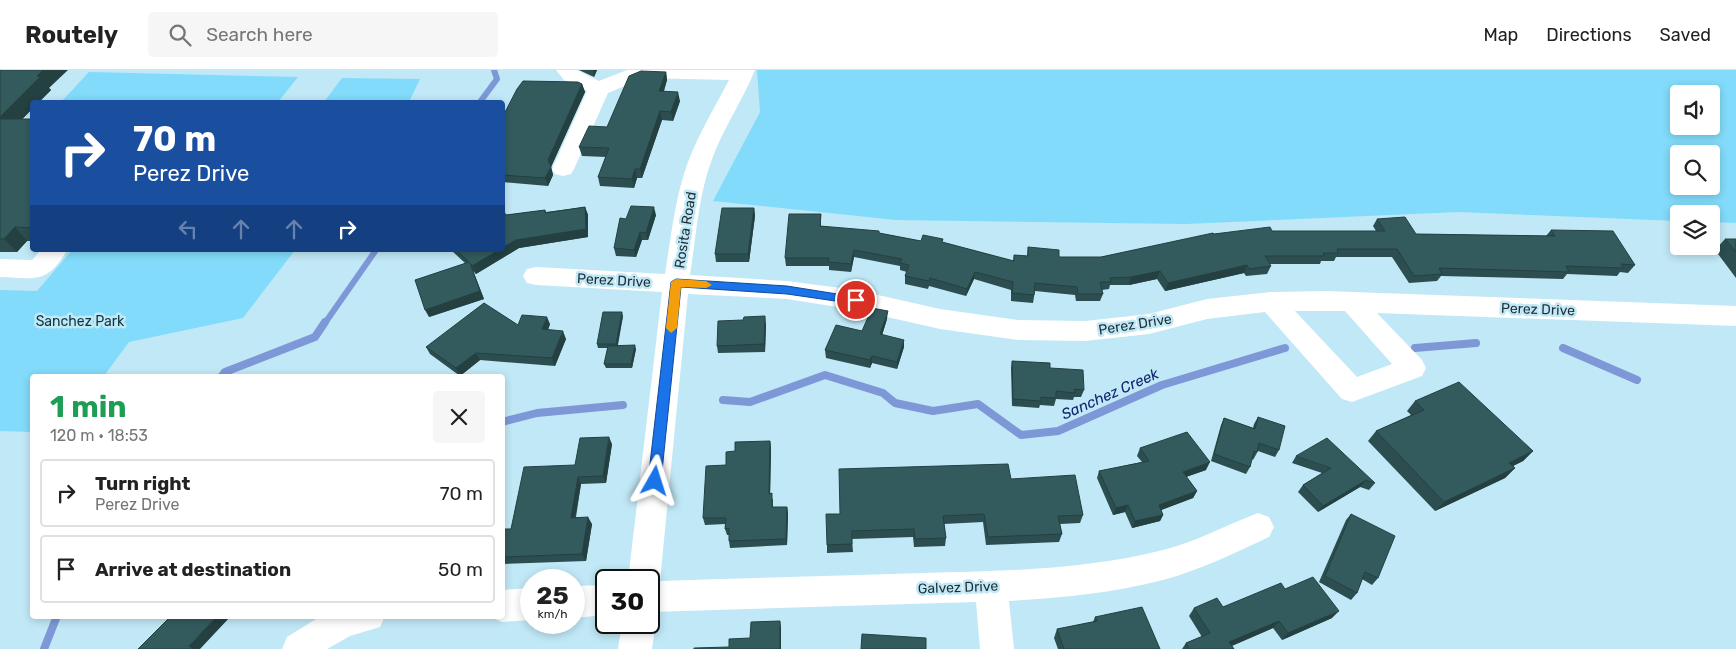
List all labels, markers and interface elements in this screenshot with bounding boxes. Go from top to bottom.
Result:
search box [148,12,498,57]
text: Routely [25,21,118,49]
icon: search [166,21,194,49]
text: Search here [206,23,313,46]
text: Map [1483,24,1518,46]
text: Directions [1546,24,1632,46]
text: Saved [1660,24,1711,46]
map controls [1670,85,1720,255]
button: sound [1670,85,1720,135]
text: 70 m [133,118,216,160]
icon: right [50,120,115,185]
button: search [1670,145,1720,195]
text: Perez Drive [133,160,249,187]
street label: Rosita Road [671,190,700,270]
button: layers [1670,205,1720,255]
icon: left [174,215,202,243]
icon: ahead [227,215,255,243]
icon: ahead [280,215,308,243]
icon: right [333,215,361,243]
street label: Perez Drive [577,270,652,291]
pin [835,279,877,321]
icon: arrive [842,286,870,314]
street label: Perez Drive [1501,300,1575,319]
street label: Perez Drive [1097,310,1173,339]
park label: Sanchez Park [36,313,125,330]
water label: Sanchez Creek [1059,364,1162,423]
text: 1 min [50,389,127,425]
button: close [433,391,485,443]
text: 120 m · 18:53 [50,426,148,445]
position arrow [628,454,680,506]
text: Turn right [95,472,190,495]
icon: right [52,479,80,507]
text: 70 m [440,482,483,505]
text: Perez Drive [95,495,180,514]
icon: arrive [52,555,80,583]
text: Arrive at destination [95,558,291,581]
text: 50 m [438,558,483,581]
speed limit sign: 30 [595,569,660,634]
street label: Galvez Drive [918,578,999,597]
text: 25 [536,581,569,610]
text: km/h [538,607,567,621]

